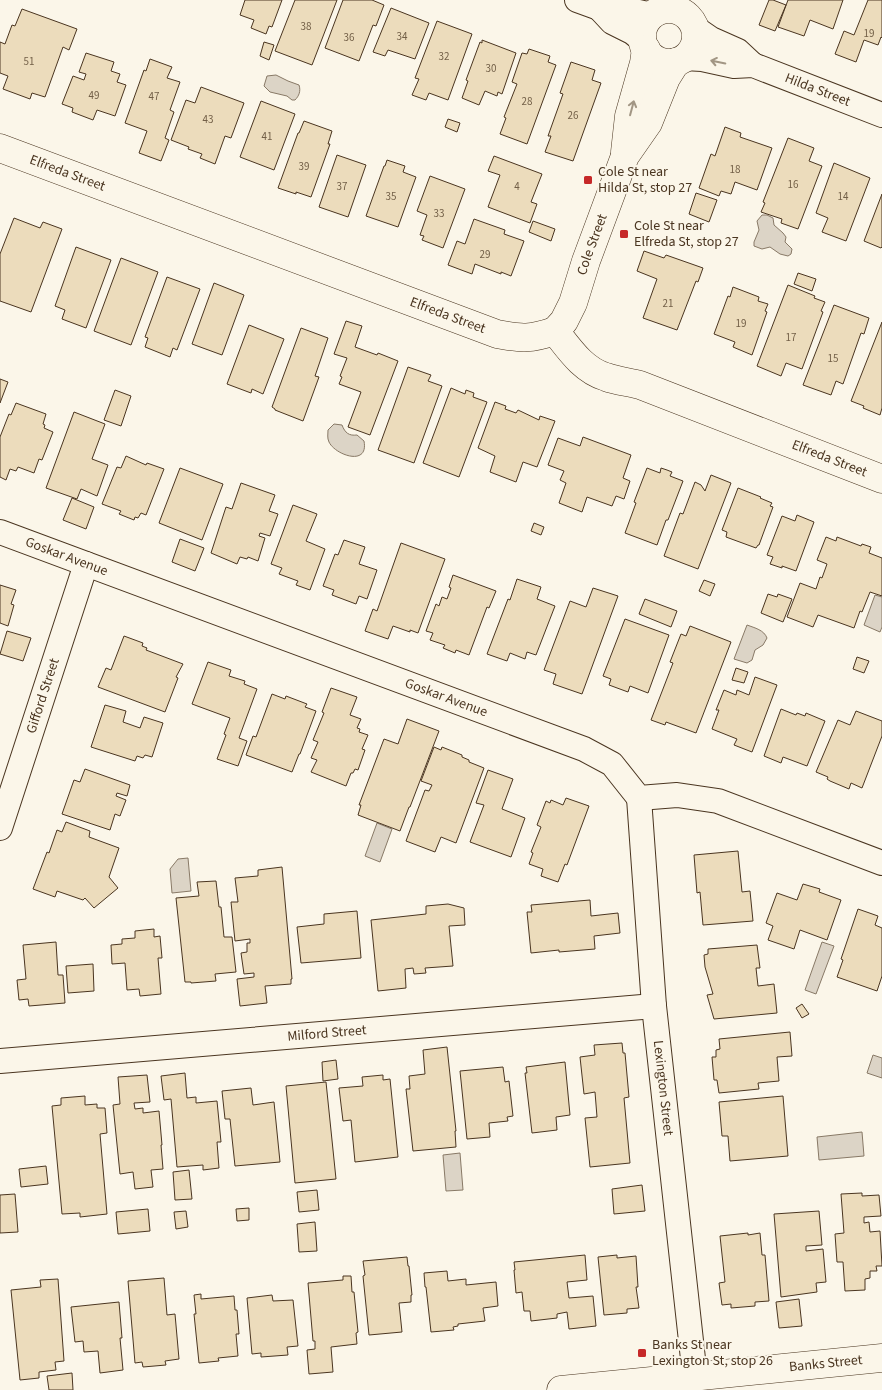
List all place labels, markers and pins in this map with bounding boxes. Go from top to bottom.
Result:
place label: Cole St near Hilda St, stop 27 [598,162,692,198]
marker: Cole St near Hilda St, stop 27 [582,174,594,186]
place label: Cole St near Elfreda St, stop 27 [634,216,739,252]
marker: Cole St near Elfreda St, stop 27 [618,228,630,240]
place label: Banks St near Lexington St, stop 26 [652,1335,773,1371]
marker: Banks St near Lexington St, stop 26 [636,1347,648,1359]

